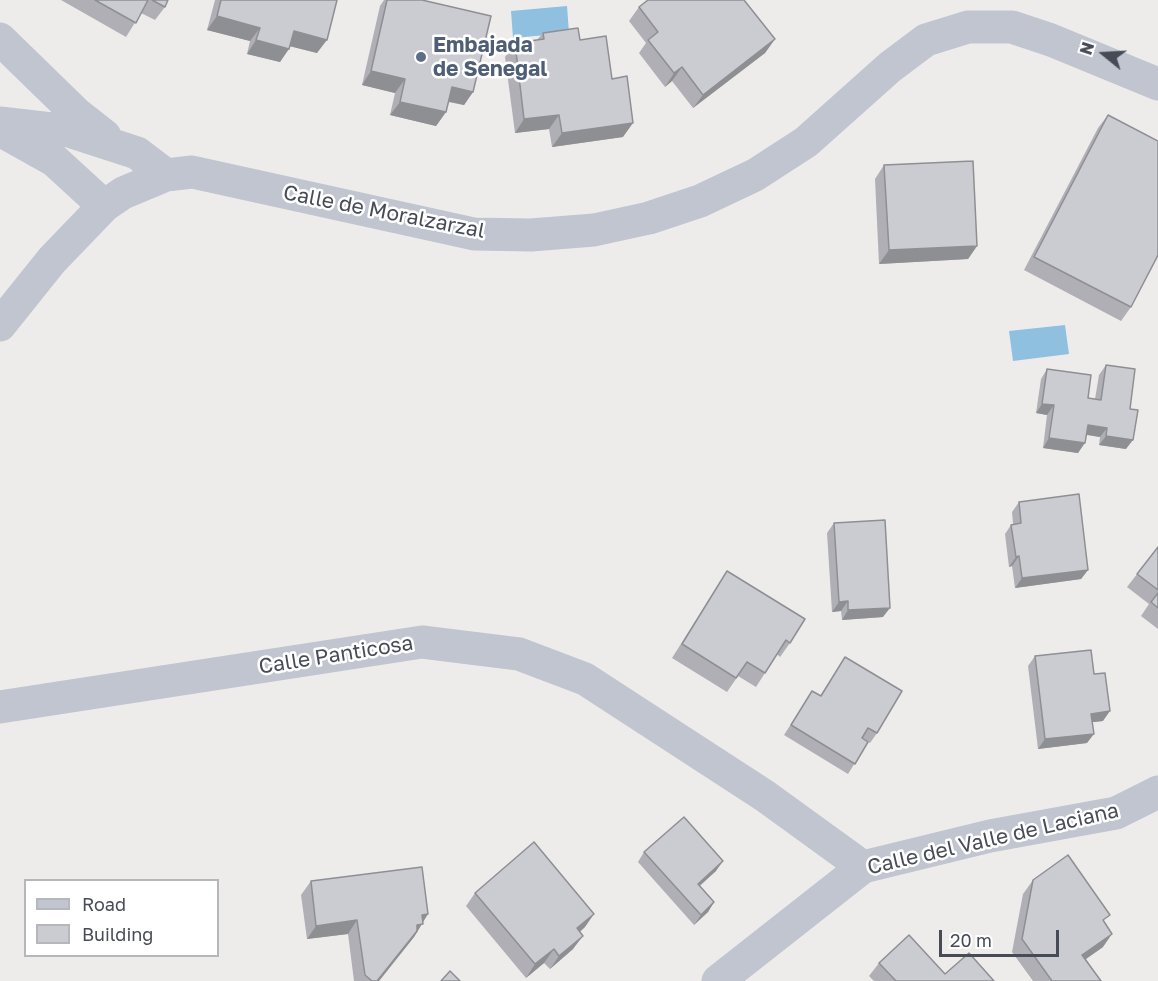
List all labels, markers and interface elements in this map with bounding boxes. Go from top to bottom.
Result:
north arrow [1074,24,1134,84]
place label: Embajada de Senegal [433,32,547,82]
text: N [1075,40,1098,57]
marker: Embajada de Senegal [414,50,428,64]
street label: Calle de Moralzarzal [281,180,487,244]
street label: Calle Panticosa [257,630,415,680]
street label: Calle del Valle de Laciana [865,798,1121,880]
legend [24,879,219,957]
text: Road [82,893,126,915]
scale bar [942,918,1062,956]
text: Building [82,923,153,945]
text: 20 m [950,929,992,951]

